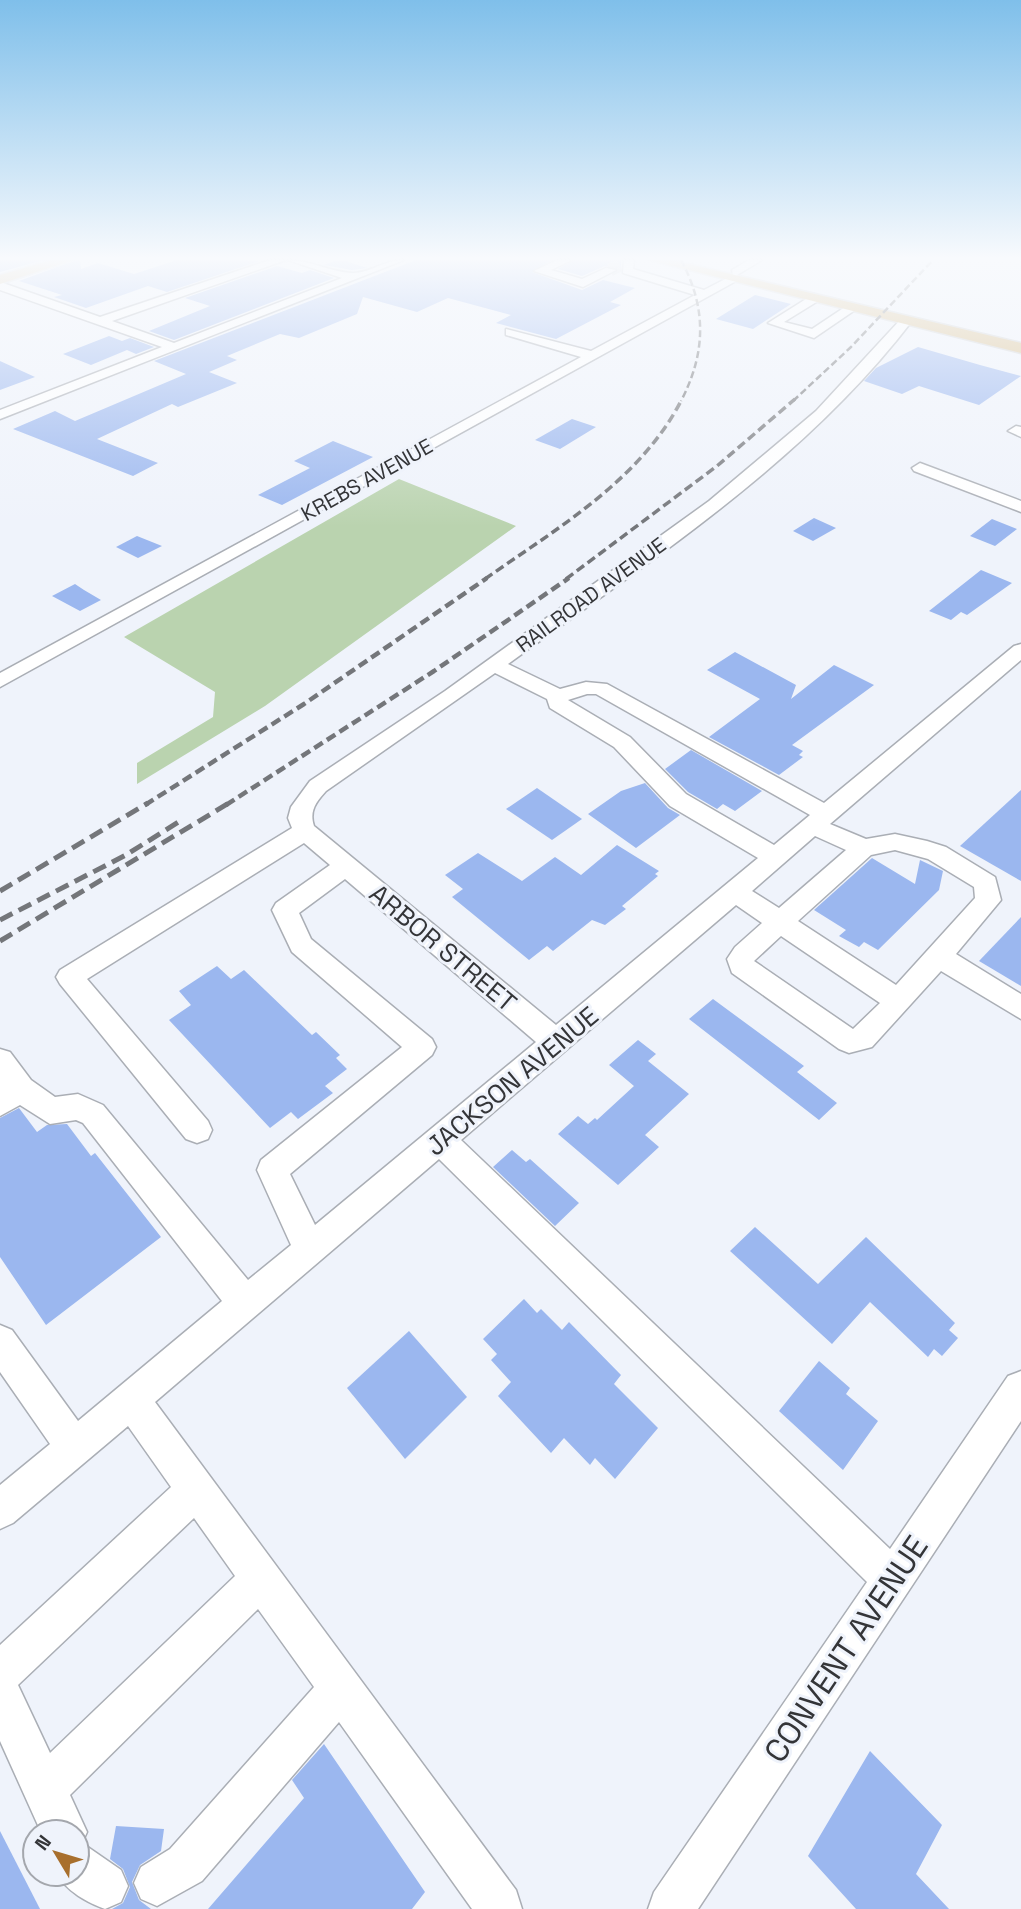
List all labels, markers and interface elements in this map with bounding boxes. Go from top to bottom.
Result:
street label: KREBS AVENUE [296,432,437,527]
street label: RAILROAD AVENUE [510,531,671,658]
street label: ARBOR STREET [362,877,524,1019]
street label: JACKSON AVENUE [419,999,605,1163]
street label: CONVENT AVENUE [755,1528,937,1770]
north arrow [21,1818,91,1888]
text: N [29,1830,57,1856]

